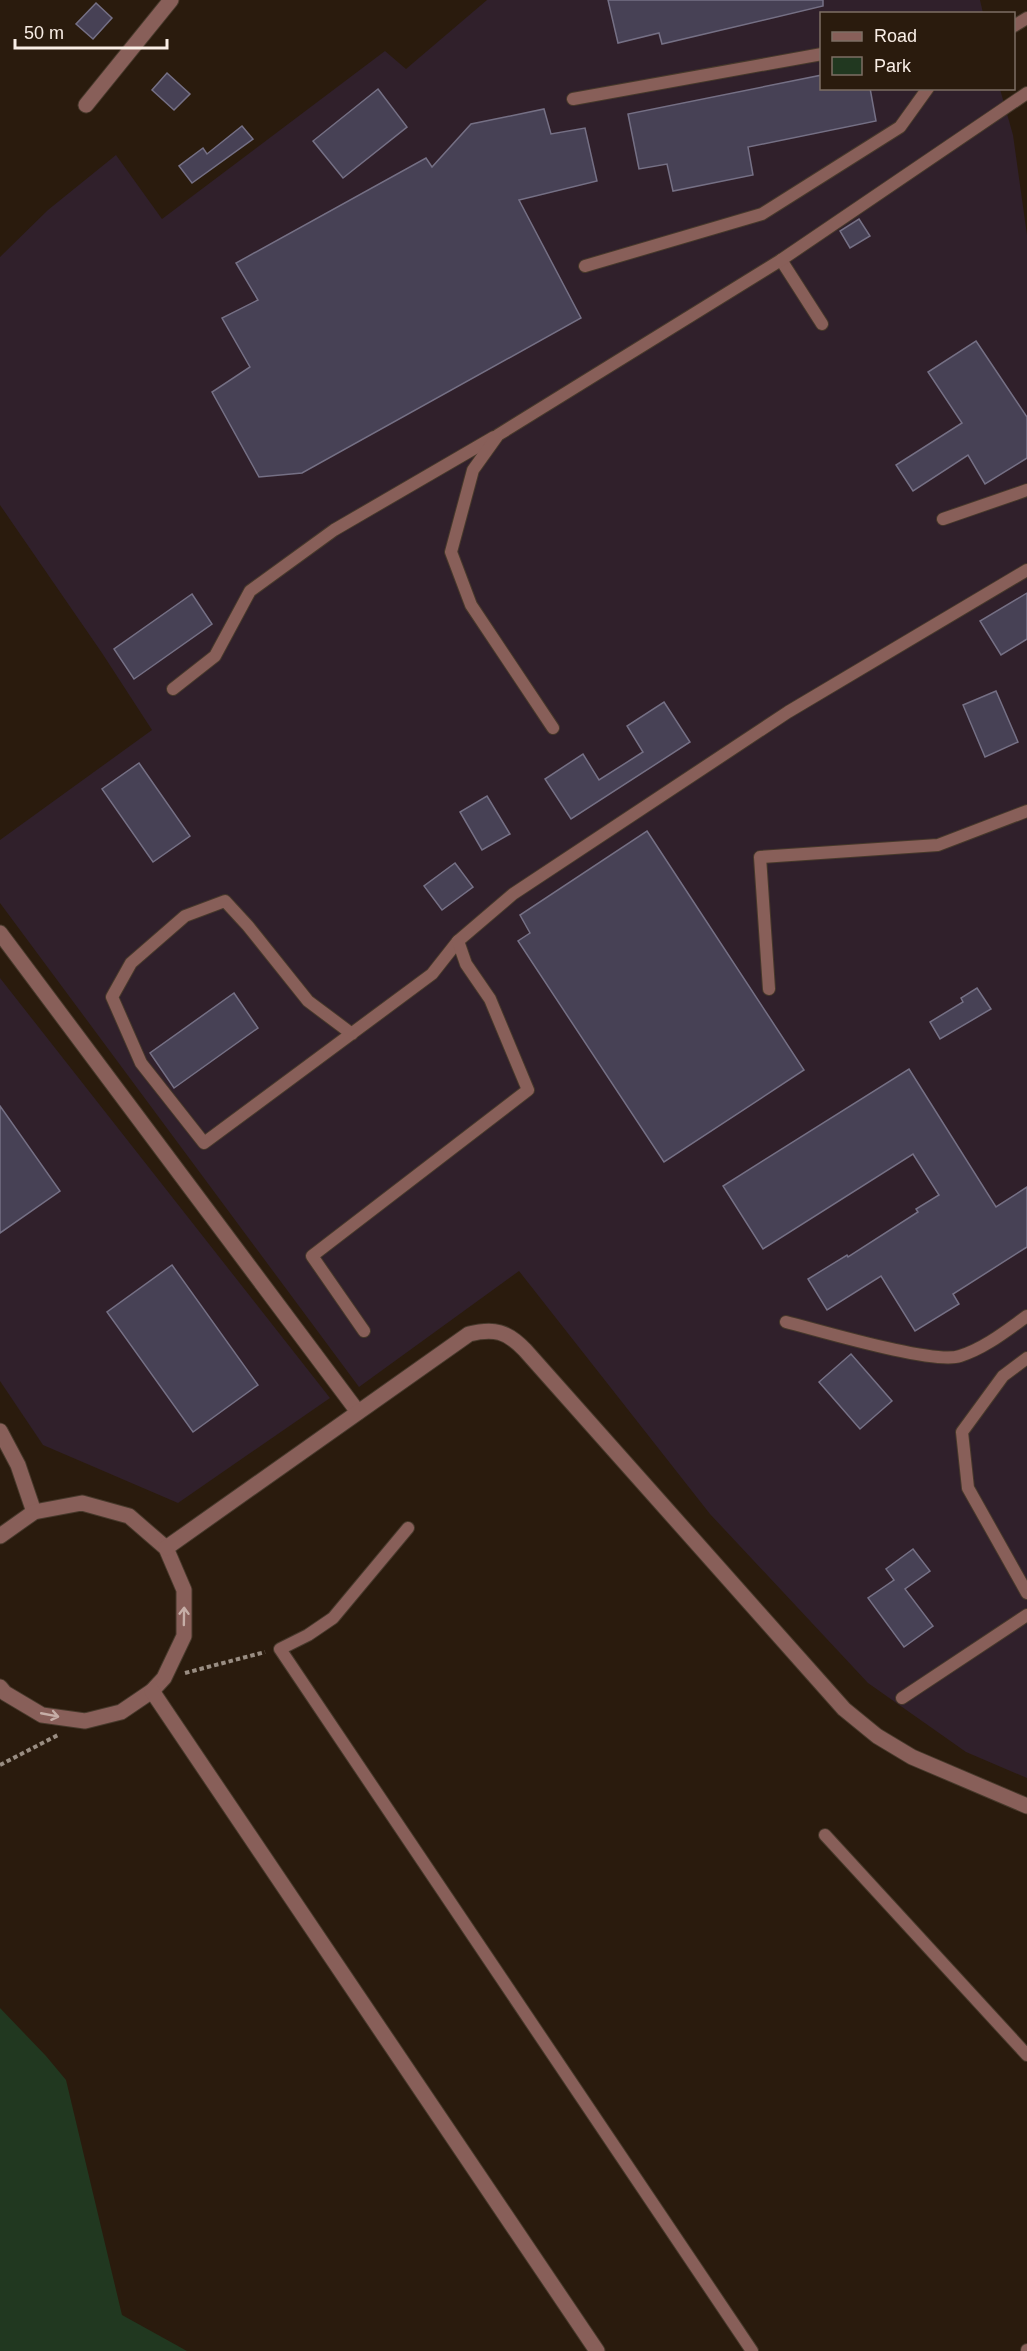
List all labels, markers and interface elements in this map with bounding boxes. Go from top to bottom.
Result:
scale bar [15,12,166,50]
legend [820,12,1015,90]
text: 50 m [24,23,64,43]
text: Road [874,26,917,46]
text: Park [874,56,912,76]
one-way arrow [178,1606,190,1626]
one-way arrow [39,1710,59,1721]

